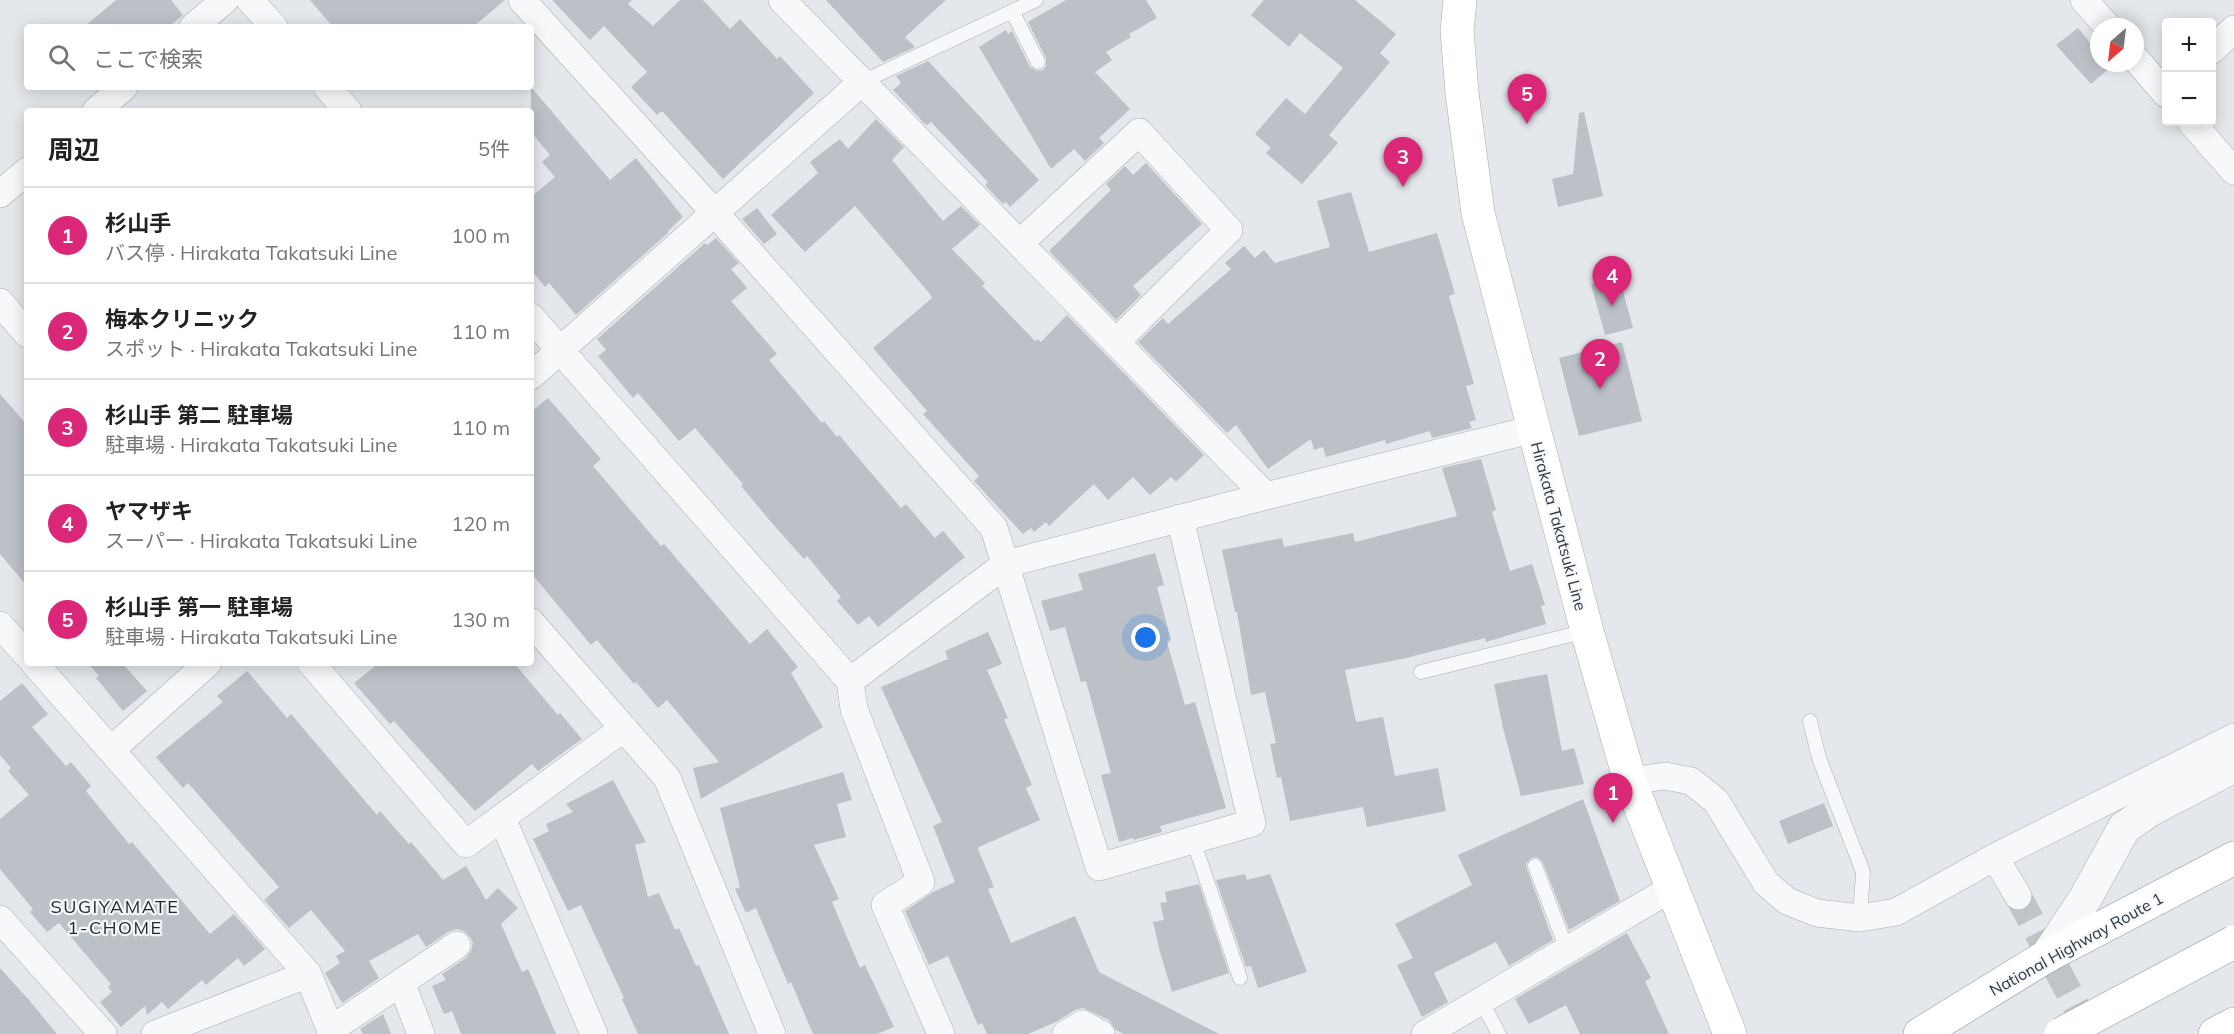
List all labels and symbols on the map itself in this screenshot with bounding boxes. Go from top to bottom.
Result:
north arrow [2090,18,2144,72]
pin: 5 [1508,74,1546,124]
pin: 3 [1384,138,1422,187]
pin: 4 [1592,256,1632,306]
pin: 2 [1580,340,1620,389]
street label: Hirakata Takatsuki Line [1527,439,1591,613]
your location [1131,623,1160,652]
pin: 1 [1594,774,1632,823]
street label: National Highway Route 1 [1986,888,2166,1000]
district label: SUGIYAMATE 1-CHOME [51,895,179,939]

